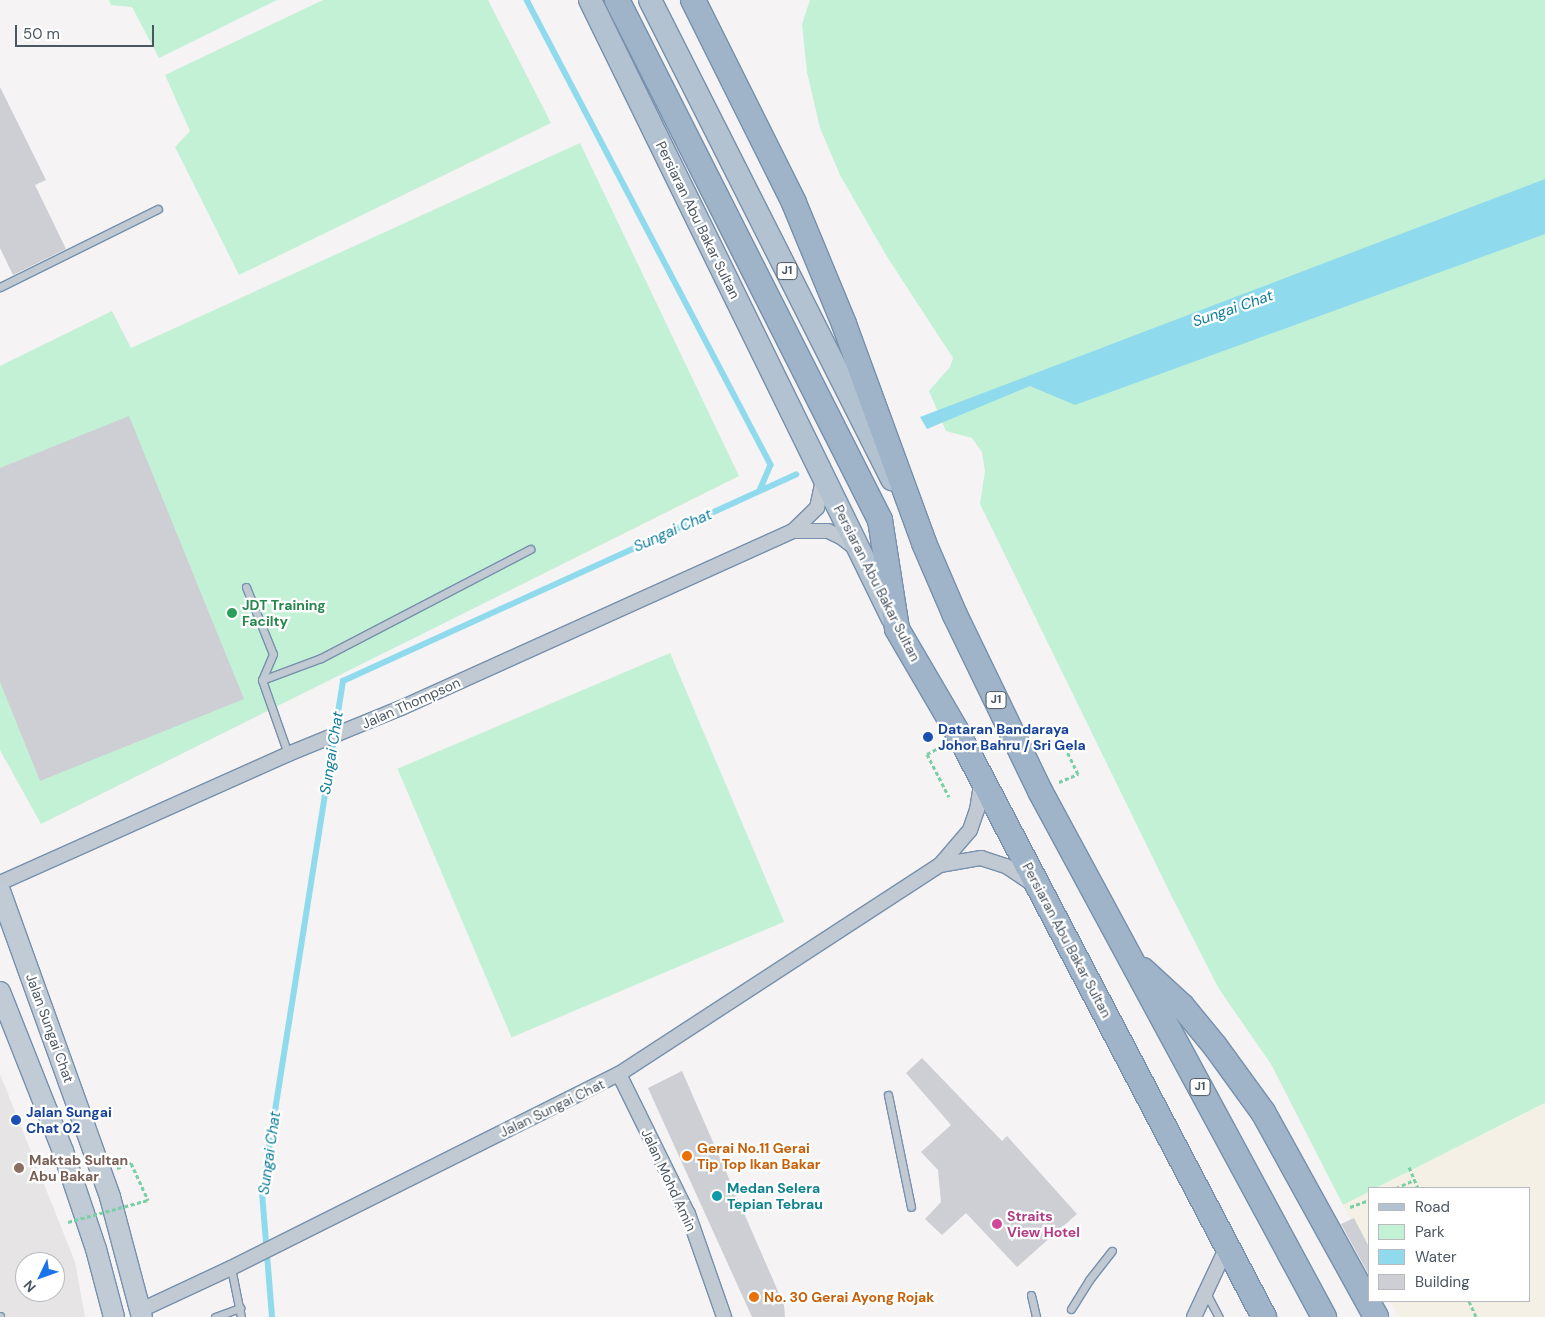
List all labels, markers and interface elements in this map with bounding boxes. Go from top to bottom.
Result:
scale bar [18,15,156,47]
text: 50 m [23,24,60,44]
street label: Persiaran Abu Bakar Sultan [652,138,744,302]
road number: J1 [776,262,798,280]
water label: Sungai Chat [1190,287,1276,331]
street label: Persiaran Abu Bakar Sultan [830,502,924,664]
water label: Sungai Chat [631,506,715,556]
place label: JDT Training Facilty [242,597,326,630]
marker: JDT Training Facilty [226,607,238,619]
street label: Jalan Thompson [359,674,463,732]
road number: J1 [985,690,1007,710]
water label: Sungai Chat [317,710,347,796]
place label: Dataran Bandaraya Johor Bahru / Sri Gela [938,721,1086,754]
marker: Dataran Bandaraya Johor Bahru / Sri Gela [922,731,934,743]
street label: Persiaran Abu Bakar Sultan [1019,860,1115,1020]
street label: Jalan Sungai Chat [22,971,78,1085]
street label: Jalan Sungai Chat [497,1075,607,1141]
road number: J1 [1189,1078,1211,1096]
place label: Jalan Sungai Chat 02 [26,1104,112,1136]
water label: Sungai Chat [255,1110,285,1196]
marker: Jalan Sungai Chat 02 [10,1114,22,1126]
street label: Jalan Mohd Amin [638,1126,700,1234]
place label: Gerai No.11 Gerai Tip Top Ikan Bakar [697,1140,820,1172]
marker: Gerai No.11 Gerai Tip Top Ikan Bakar [681,1150,693,1162]
place label: Maktab Sultan Abu Bakar [29,1152,128,1184]
marker: Maktab Sultan Abu Bakar [13,1162,25,1174]
place label: Medan Selera Tepian Tebrau [727,1180,823,1212]
legend [1368,1187,1530,1302]
marker: Medan Selera Tepian Tebrau [711,1190,723,1202]
text: Road [1415,1197,1450,1217]
place label: Straits View Hotel [1007,1208,1080,1240]
marker: Straits View Hotel [991,1218,1003,1230]
text: Park [1415,1222,1445,1242]
text: Water [1415,1247,1456,1267]
north arrow [15,1252,65,1302]
text: Building [1415,1272,1470,1292]
text: N [19,1277,40,1296]
place label: No. 30 Gerai Ayong Rojak [764,1289,934,1305]
marker: No. 30 Gerai Ayong Rojak [748,1291,760,1303]

